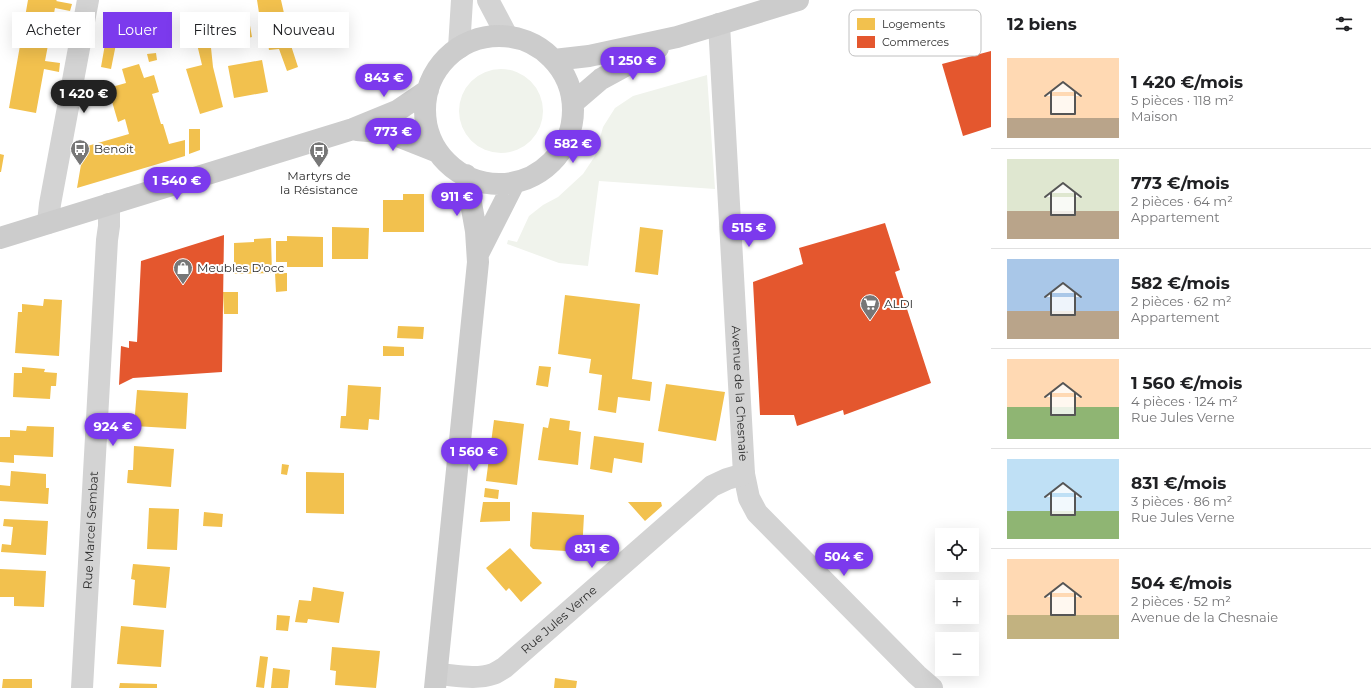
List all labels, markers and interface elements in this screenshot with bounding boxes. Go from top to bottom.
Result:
legend [849,10,981,56]
chip: Acheter [12,12,95,48]
chip: Louer [103,12,172,48]
chip: Filtres [180,12,250,48]
chip: Nouveau [258,12,349,48]
icon: filters [1333,13,1355,35]
text: 12 biens [1007,14,1077,34]
text: Logements [882,17,946,31]
text: Commerces [882,35,949,49]
pin: 1 250 € [596,47,670,81]
text: 1 250 € [609,52,657,68]
pin: 843 € [356,64,412,98]
text: 843 € [364,69,404,85]
text: 1 420 €/mois [1131,72,1243,92]
icon: home [1039,74,1087,122]
pin: 1 420 € [47,80,121,114]
text: 1 420 € [60,85,108,101]
text: 5 pièces · 118 m² [1131,92,1234,108]
text: Maison [1131,108,1178,124]
pin: 773 € [365,118,421,152]
text: 773 € [374,123,412,139]
pin: 582 € [545,130,601,164]
text: 582 € [554,135,592,151]
bus stop icon: Benoit [69,138,91,166]
bus stop icon: Martyrs de la Résistance [308,140,330,168]
place label: Benoit [94,141,134,156]
pin: 1 540 € [140,167,214,201]
place label: Martyrs de la Résistance [280,168,358,197]
text: 1 540 € [153,172,201,188]
text: 773 €/mois [1131,173,1229,193]
icon: home [1039,175,1087,223]
pin: 911 € [429,183,485,217]
text: 911 € [441,188,473,204]
text: 2 pièces · 64 m² [1131,193,1233,209]
text: Appartement [1131,209,1220,225]
pin: 515 € [721,214,777,248]
text: 515 € [732,219,766,235]
shop icon: Meubles D'occ [172,257,194,285]
place label: Meubles D'occ [197,260,285,275]
text: 582 €/mois [1131,273,1230,293]
icon: home [1039,275,1087,323]
supermarket icon: ALDI [859,293,881,321]
text: 2 pièces · 62 m² [1131,293,1232,309]
place label: ALDI [884,296,913,311]
text: Appartement [1131,309,1220,325]
street label: Avenue de la Chesnaie [729,325,751,462]
text: 1 560 €/mois [1131,373,1242,393]
icon: home [1039,375,1087,423]
text: 4 pièces · 124 m² [1131,393,1238,409]
text: Rue Jules Verne [1131,409,1235,425]
pin: 924 € [85,413,141,447]
text: 924 € [94,418,132,434]
pin: 1 560 € [437,438,511,472]
text: 1 560 € [450,443,498,459]
street label: Rue Marcel Sembat [80,471,101,590]
text: 831 €/mois [1131,473,1226,493]
icon: home [1039,475,1087,523]
text: 3 pièces · 86 m² [1131,493,1232,509]
text: Rue Jules Verne [1131,509,1235,525]
map controls [935,528,979,676]
button: locate [935,528,979,572]
pin: 831 € [564,535,620,569]
text: 831 € [574,540,610,556]
pin: 504 € [816,543,872,577]
text: 504 € [824,548,864,564]
text: 504 €/mois [1131,573,1232,593]
icon: home [1039,575,1087,623]
button: + [935,580,979,624]
street label: Rue Jules Verne [518,582,600,657]
text: 2 pièces · 52 m² [1131,593,1231,609]
text: Avenue de la Chesnaie [1131,609,1278,625]
button: − [935,632,979,676]

